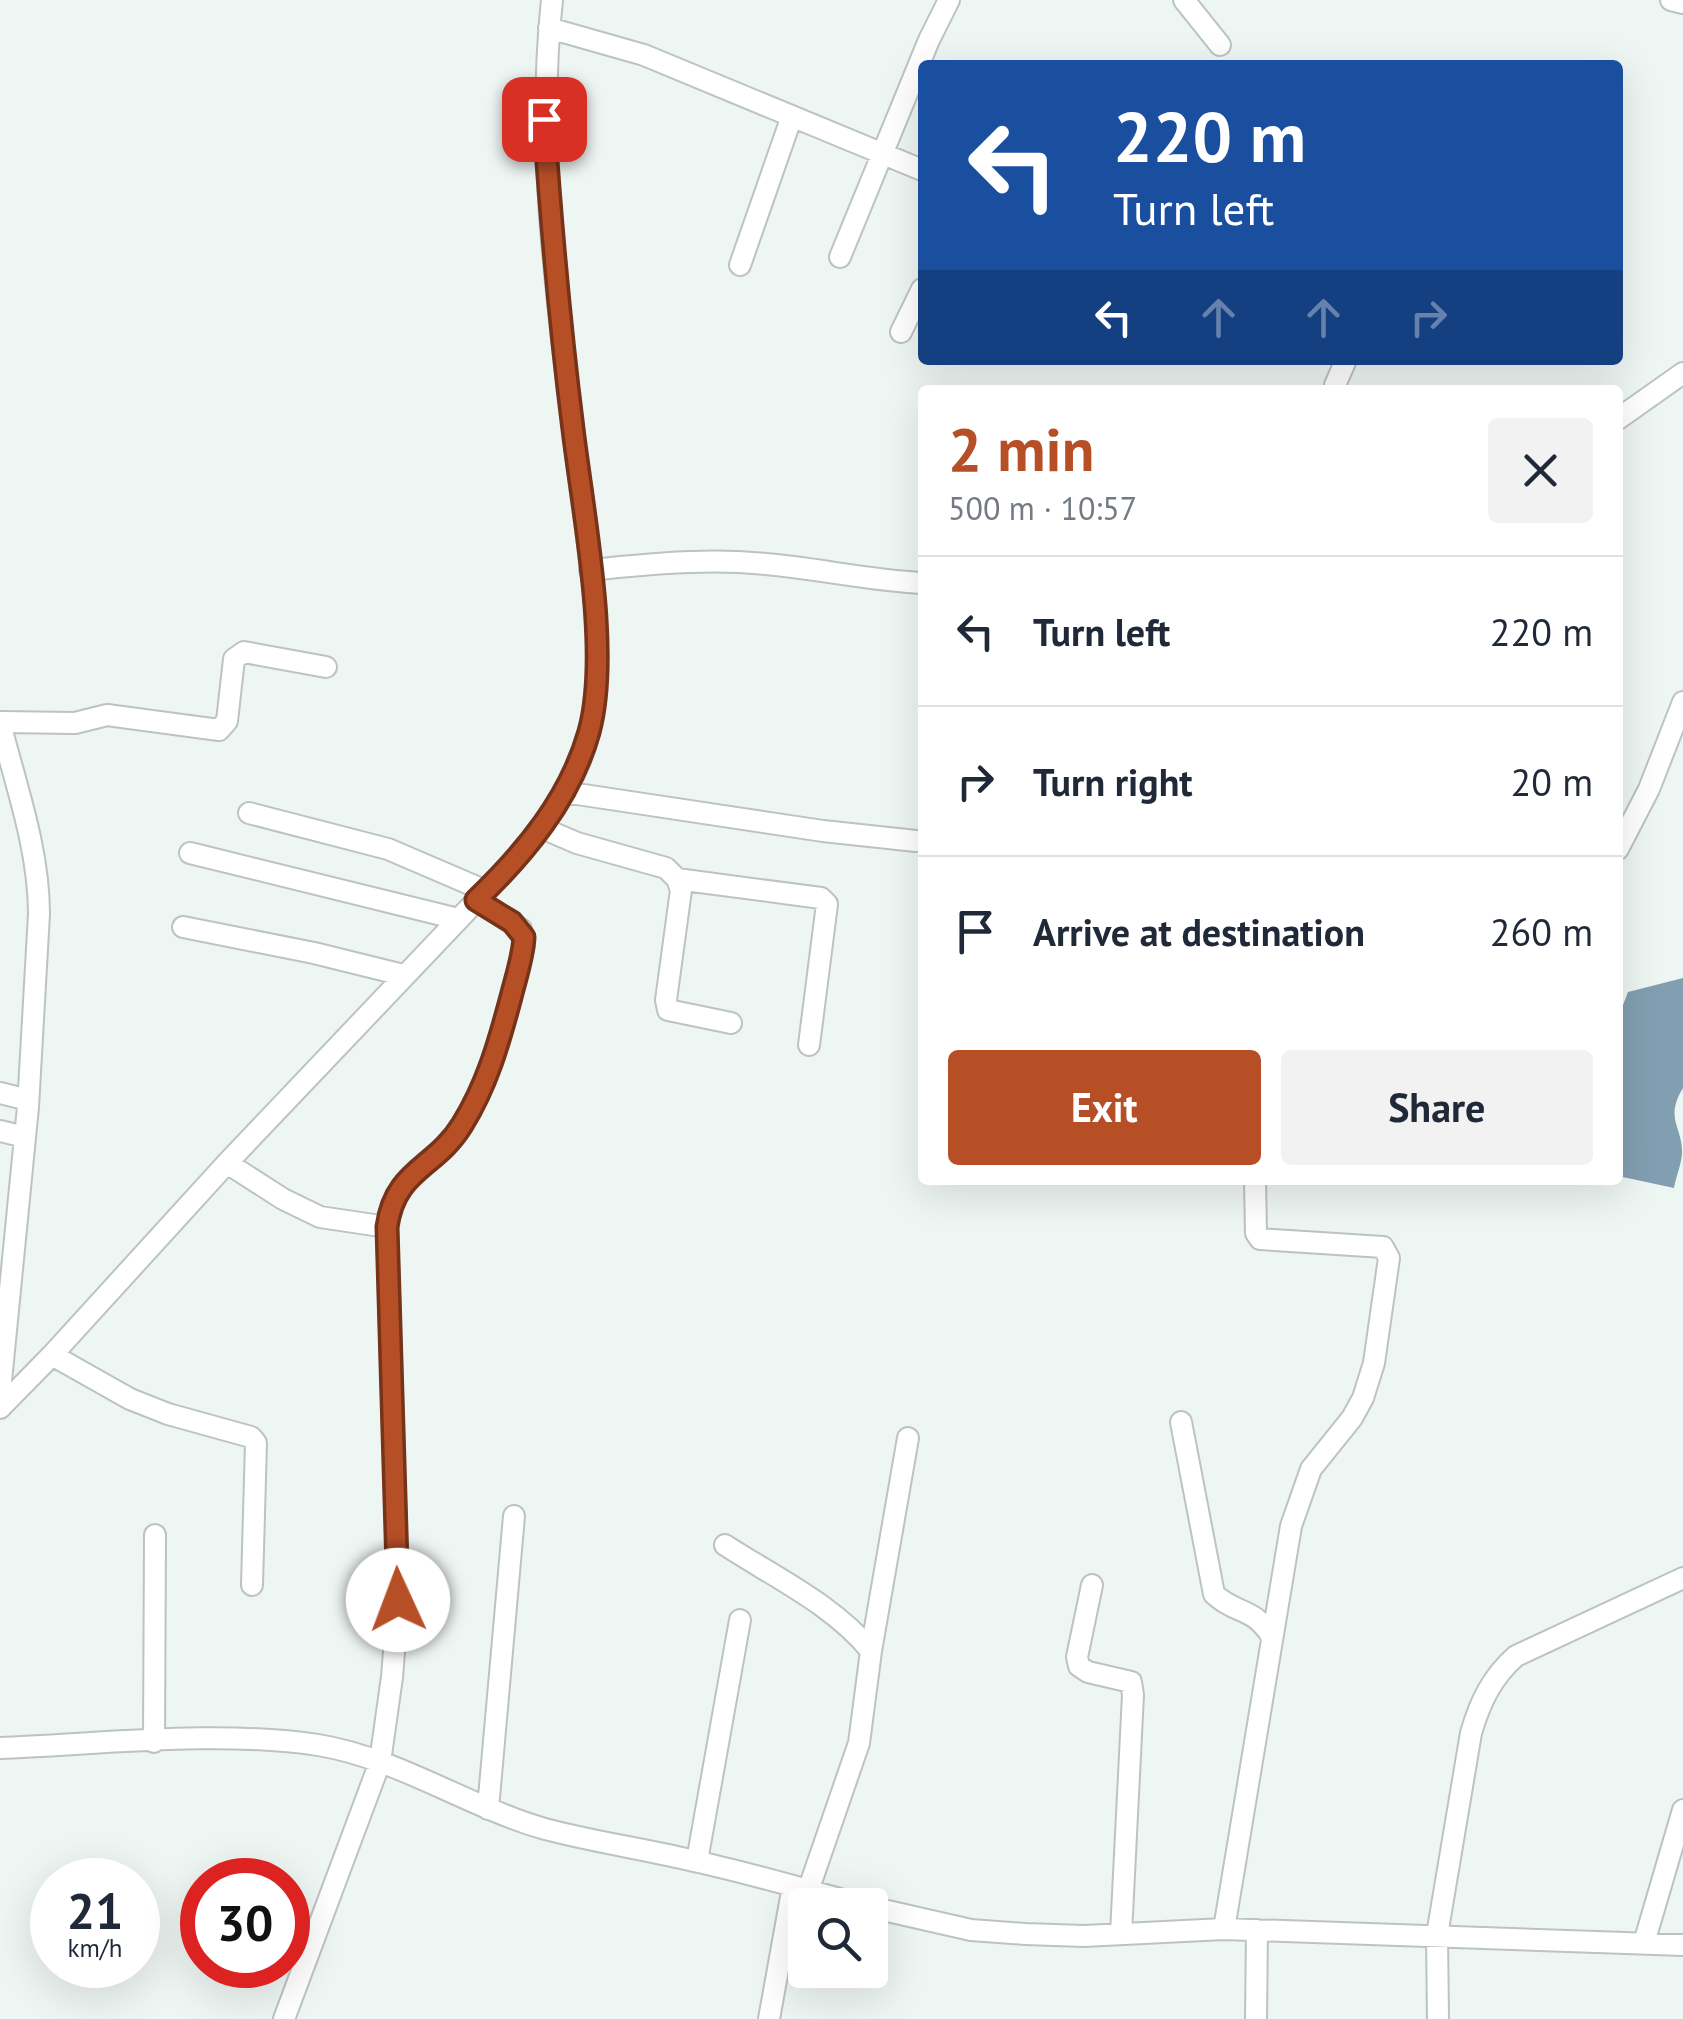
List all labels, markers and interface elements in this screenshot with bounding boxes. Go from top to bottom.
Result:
pin [502,77,587,162]
text: 220 m [1113,91,1306,181]
icon: arrive [517,92,572,147]
icon: left [948,100,1078,230]
text: Turn left [1113,179,1274,237]
icon: left [1086,290,1141,345]
icon: ahead [1191,290,1246,345]
icon: ahead [1296,290,1351,345]
icon: right [1401,290,1456,345]
text: 2 min [948,410,1094,488]
button: close [1488,418,1593,523]
text: 500 m · 10:57 [948,487,1137,529]
icon: left [948,604,1003,659]
text: Turn left [1033,607,1170,656]
text: 220 m [1490,607,1593,656]
icon: right [948,754,1003,809]
text: Turn right [1033,757,1193,806]
text: 20 m [1511,757,1593,806]
icon: arrive [948,904,1003,959]
text: Arrive at destination [1033,907,1365,956]
text: 260 m [1490,907,1593,956]
button: Exit [948,1050,1261,1165]
button: Share [1281,1050,1593,1165]
position arrow [346,1548,450,1652]
speed limit sign: 30 [180,1858,310,1988]
text: 21 [67,1878,123,1943]
map controls [788,1888,888,1988]
button: search [788,1888,888,1988]
text: km/h [68,1932,122,1964]

